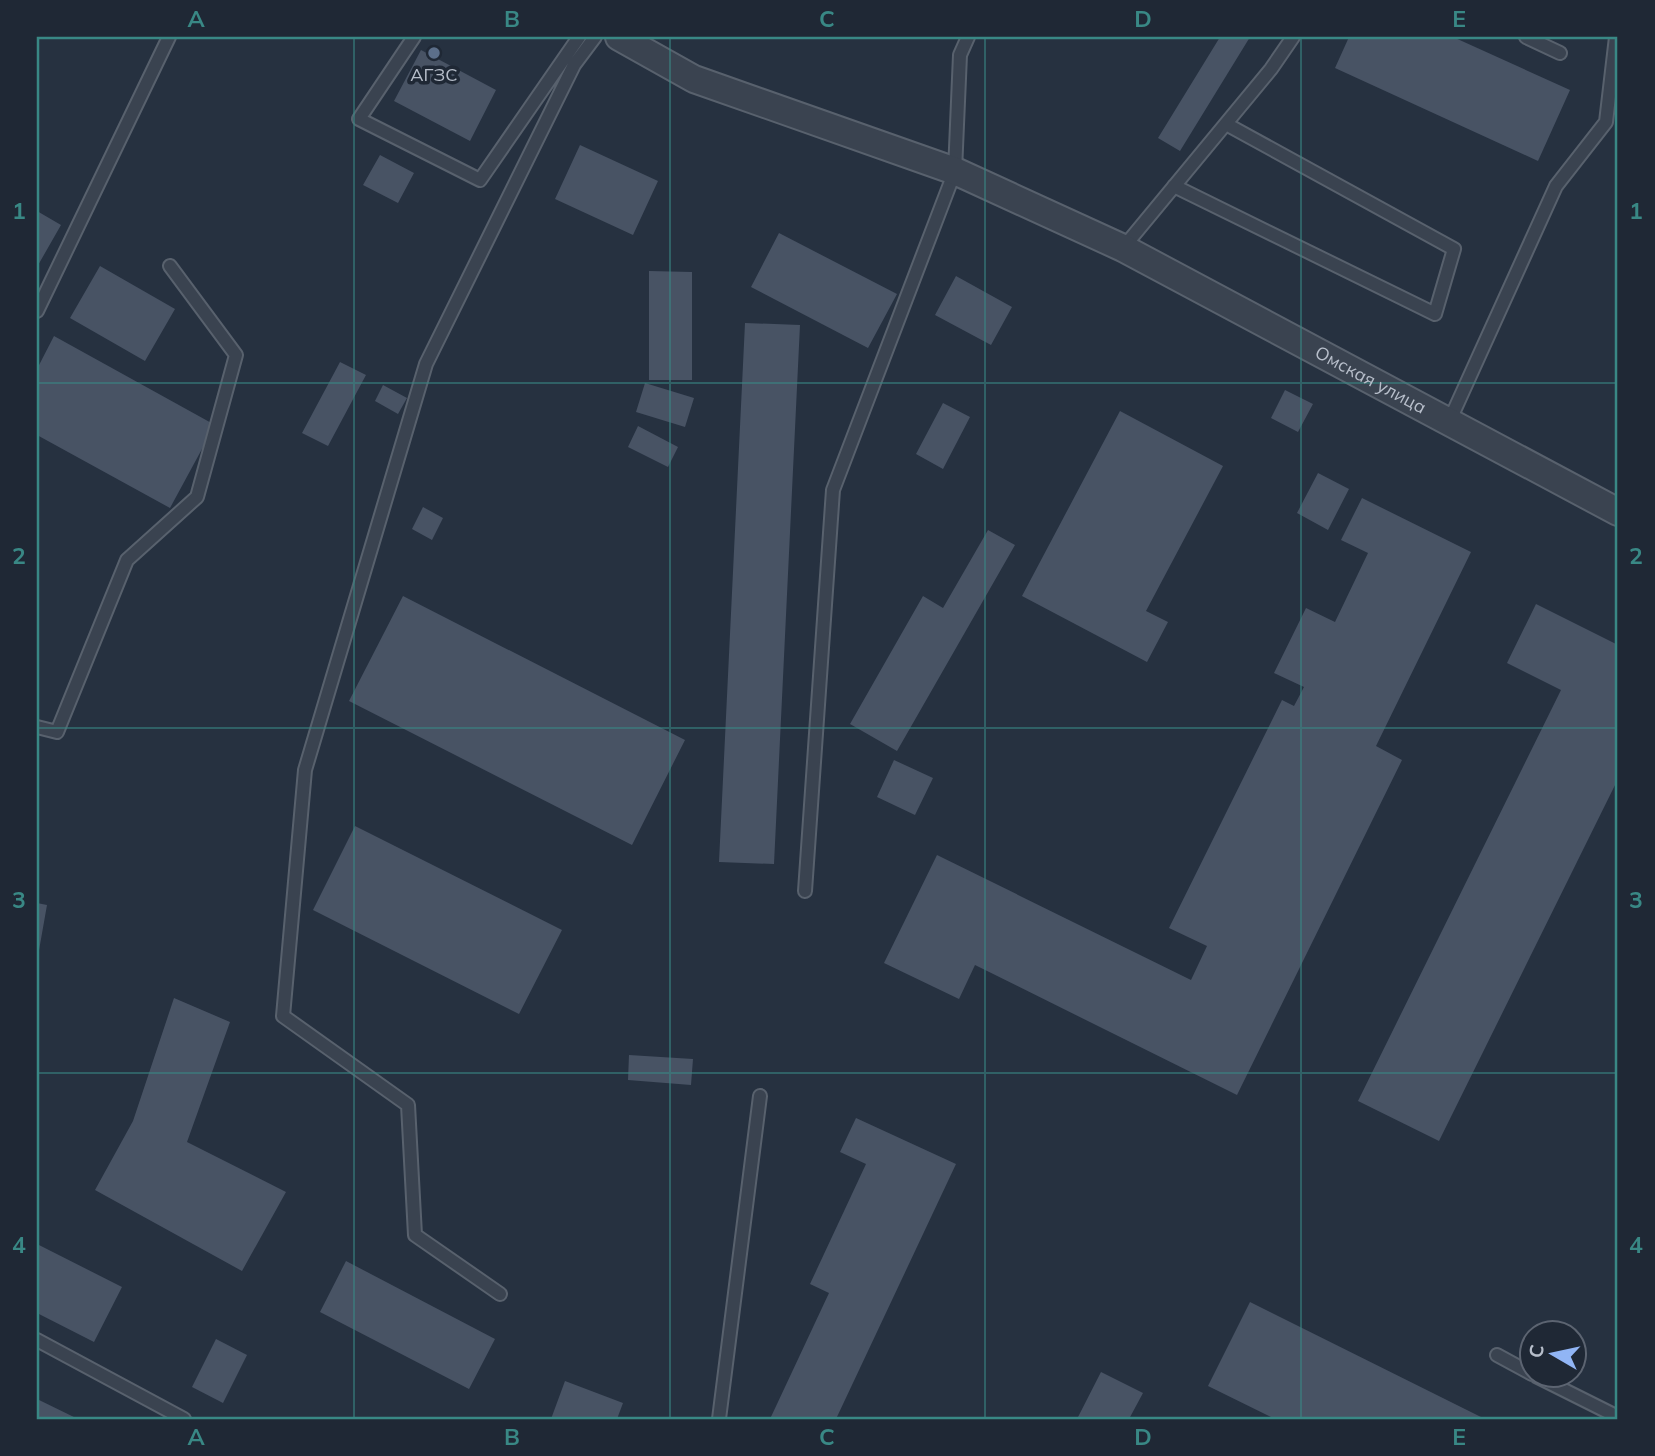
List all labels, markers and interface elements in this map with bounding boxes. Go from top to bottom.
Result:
text: A [187,4,205,33]
text: B [504,4,520,33]
text: C [819,4,835,33]
text: D [1134,4,1152,33]
text: E [1452,4,1466,33]
marker: АГЗС [426,45,442,61]
place label: АГЗС [410,63,458,86]
text: 1 [12,196,26,225]
text: 1 [1629,196,1643,225]
street label: Омская улица [1311,340,1430,419]
text: 2 [12,541,26,570]
text: 2 [1629,541,1643,570]
text: 3 [12,885,26,914]
text: 3 [1629,885,1643,914]
text: 4 [12,1230,26,1259]
text: 4 [1629,1230,1643,1259]
north arrow [1518,1320,1588,1390]
text: С [1523,1343,1549,1360]
text: A [187,1422,205,1451]
text: B [504,1422,520,1451]
text: C [819,1422,835,1451]
text: D [1134,1422,1152,1451]
text: E [1452,1422,1466,1451]

